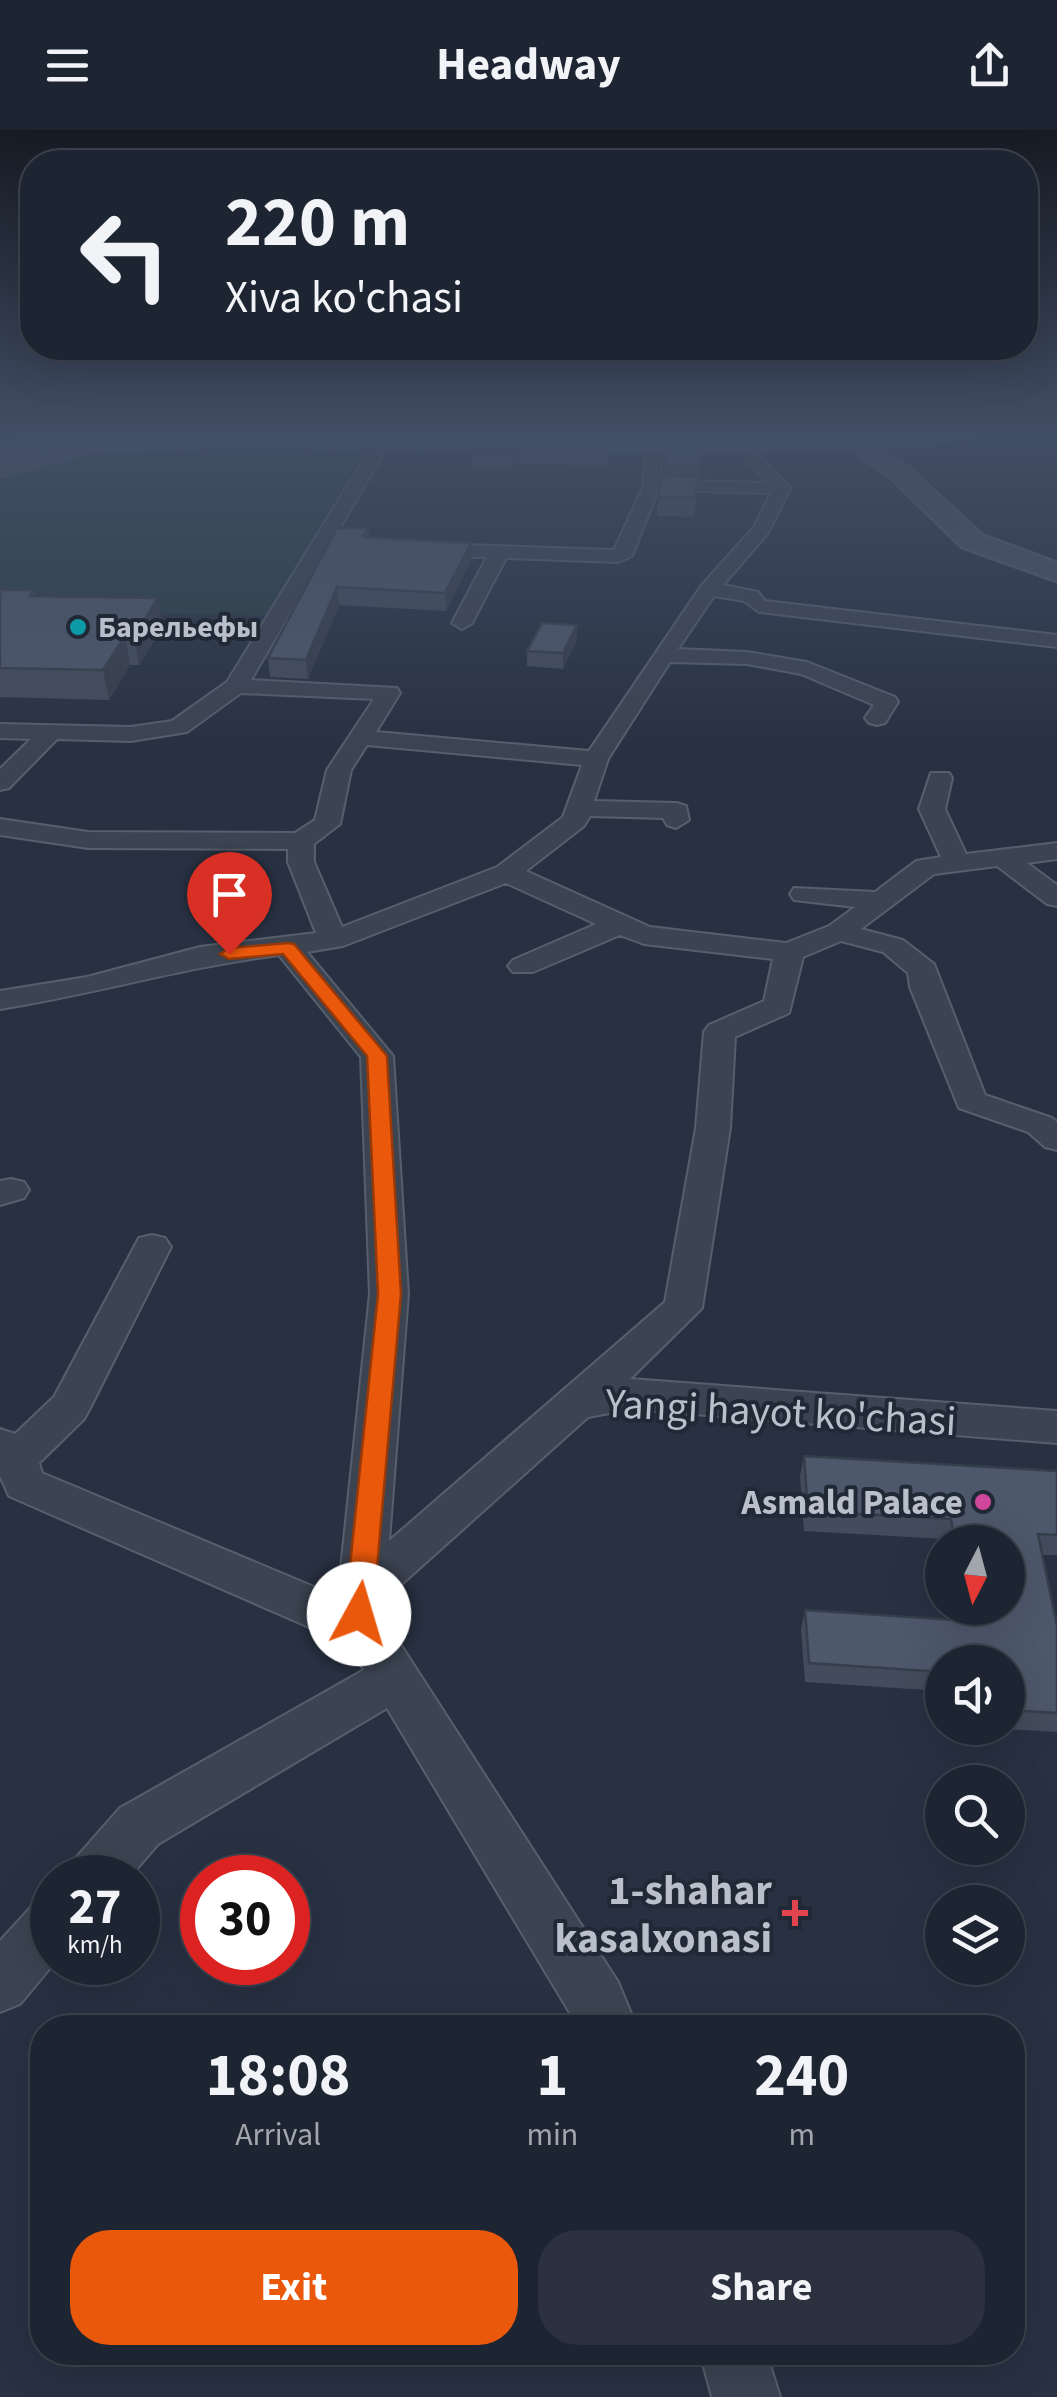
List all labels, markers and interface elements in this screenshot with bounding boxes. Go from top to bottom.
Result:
text: Headway [436,33,621,97]
icon: menu [40,38,95,93]
icon: share [962,38,1017,93]
text: 220 m [225,173,410,273]
icon: left [60,190,190,320]
text: Xiva ko'chasi [225,266,463,330]
place label: Барельефы [98,606,258,649]
marker: Барельефы [67,616,89,638]
pin [187,852,272,955]
icon: arrive [202,867,257,922]
street label: Yangi hayot ko'chasi [603,1374,958,1452]
place label: Asmald Palace [740,1478,963,1528]
marker: Asmald Palace [972,1491,994,1513]
north arrow [925,1525,1025,1625]
map controls [925,1525,1025,1985]
position arrow [307,1562,411,1666]
button: sound [925,1645,1025,1745]
button: search [925,1765,1025,1865]
speed limit sign: 30 [180,1855,310,1985]
place label: 1-shahar kasalxonasi [554,1861,772,1969]
text: 27 [69,1872,121,1943]
button: layers [925,1885,1025,1985]
marker: 1-shahar kasalxonasi [782,1900,808,1926]
text: km/h [67,1927,123,1963]
text: 18:08 [206,2034,351,2119]
text: 1 [537,2034,568,2119]
text: 240 [754,2034,849,2119]
text: Arrival [235,2112,321,2158]
text: min [526,2112,578,2158]
text: m [788,2112,815,2158]
button: Exit [70,2230,518,2345]
button: Share [538,2230,985,2345]

